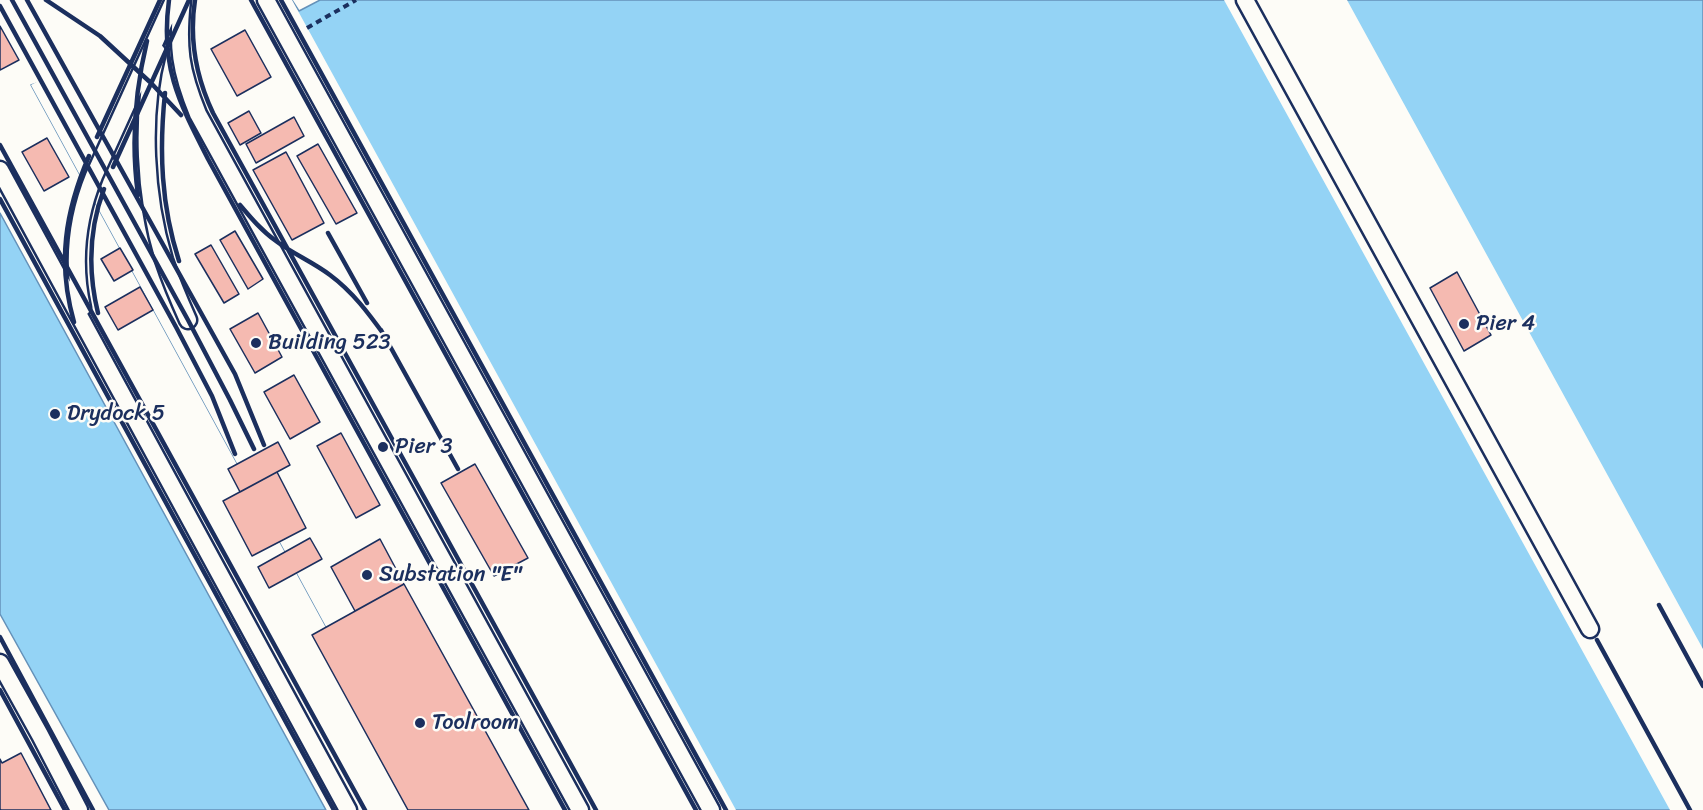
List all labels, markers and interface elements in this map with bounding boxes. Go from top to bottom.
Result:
place label: Pier 4 [1476,311,1535,337]
marker: Pier 4 [1457,317,1471,331]
place label: Building 523 [268,330,391,356]
marker: Building 523 [249,336,263,350]
place label: Drydock 5 [67,401,165,427]
marker: Drydock 5 [48,407,62,421]
place label: Pier 3 [395,434,453,460]
marker: Pier 3 [376,440,390,454]
place label: Substation "E" [379,562,521,588]
marker: Substation "E" [360,568,374,582]
place label: Toolroom [432,710,519,736]
marker: Toolroom [413,716,427,730]

